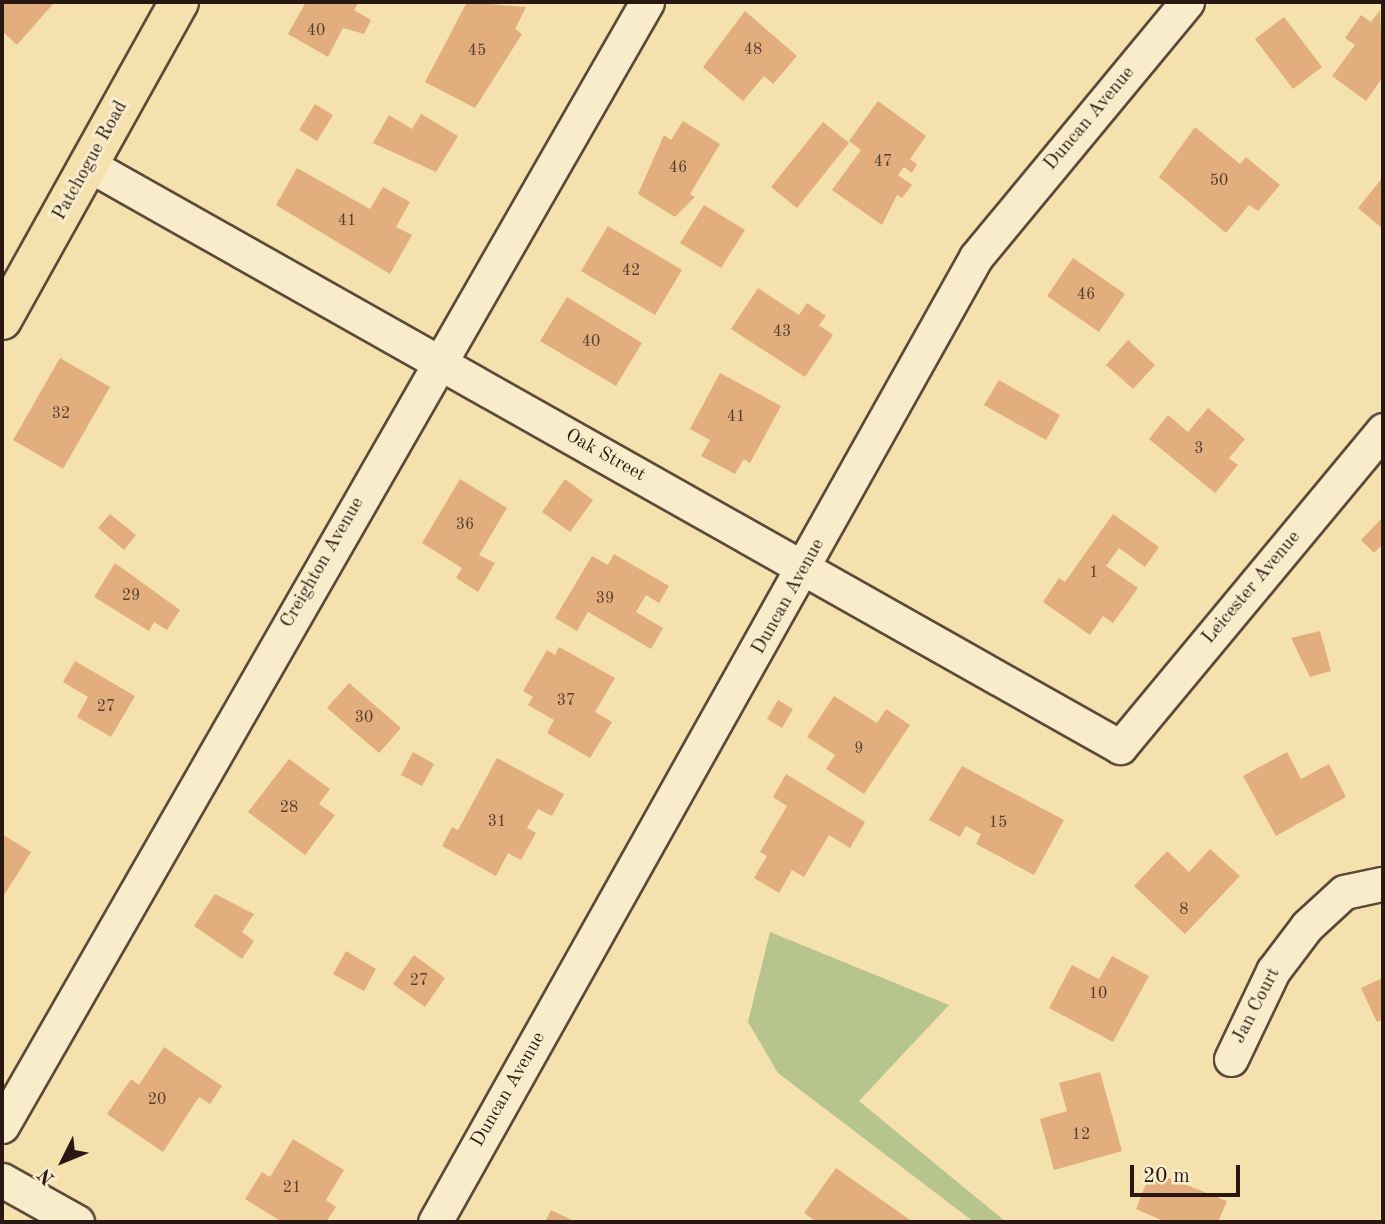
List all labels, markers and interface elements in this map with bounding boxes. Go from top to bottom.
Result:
house number: 40 [307,21,325,41]
house number: 48 [744,40,762,60]
house number: 45 [468,41,486,61]
street label: Duncan Avenue [1040,62,1140,176]
street label: Patchogue Road [49,97,133,225]
house number: 47 [874,152,892,172]
house number: 46 [669,158,687,178]
house number: 50 [1210,171,1228,191]
house number: 41 [338,211,356,231]
house number: 42 [622,261,640,281]
house number: 46 [1077,285,1095,305]
house number: 43 [773,322,791,342]
house number: 40 [582,332,600,352]
house number: 32 [52,404,70,424]
house number: 41 [727,407,745,427]
street label: Oak Street [561,425,649,487]
house number: 3 [1194,439,1204,459]
street label: Creighton Avenue [276,494,370,632]
house number: 36 [456,515,474,535]
street label: Leicester Avenue [1198,527,1306,649]
street label: Duncan Avenue [748,535,830,659]
house number: 1 [1089,563,1099,583]
house number: 29 [122,586,140,606]
house number: 39 [596,589,614,609]
house number: 37 [557,691,575,711]
house number: 27 [97,697,115,717]
house number: 30 [355,708,373,728]
house number: 9 [854,739,864,759]
house number: 28 [280,798,298,818]
house number: 31 [488,812,506,832]
house number: 15 [989,813,1007,833]
house number: 8 [1179,900,1189,920]
street label: Jan Court [1228,964,1286,1048]
house number: 27 [410,971,428,991]
house number: 10 [1089,984,1107,1004]
street label: Duncan Avenue [467,1029,551,1151]
house number: 20 [148,1090,166,1110]
house number: 12 [1072,1125,1090,1145]
north arrow [28,1126,98,1196]
scale bar [1133,1150,1243,1194]
text: N [35,1164,59,1187]
text: 20 m [1143,1166,1190,1187]
house number: 21 [283,1178,301,1198]

